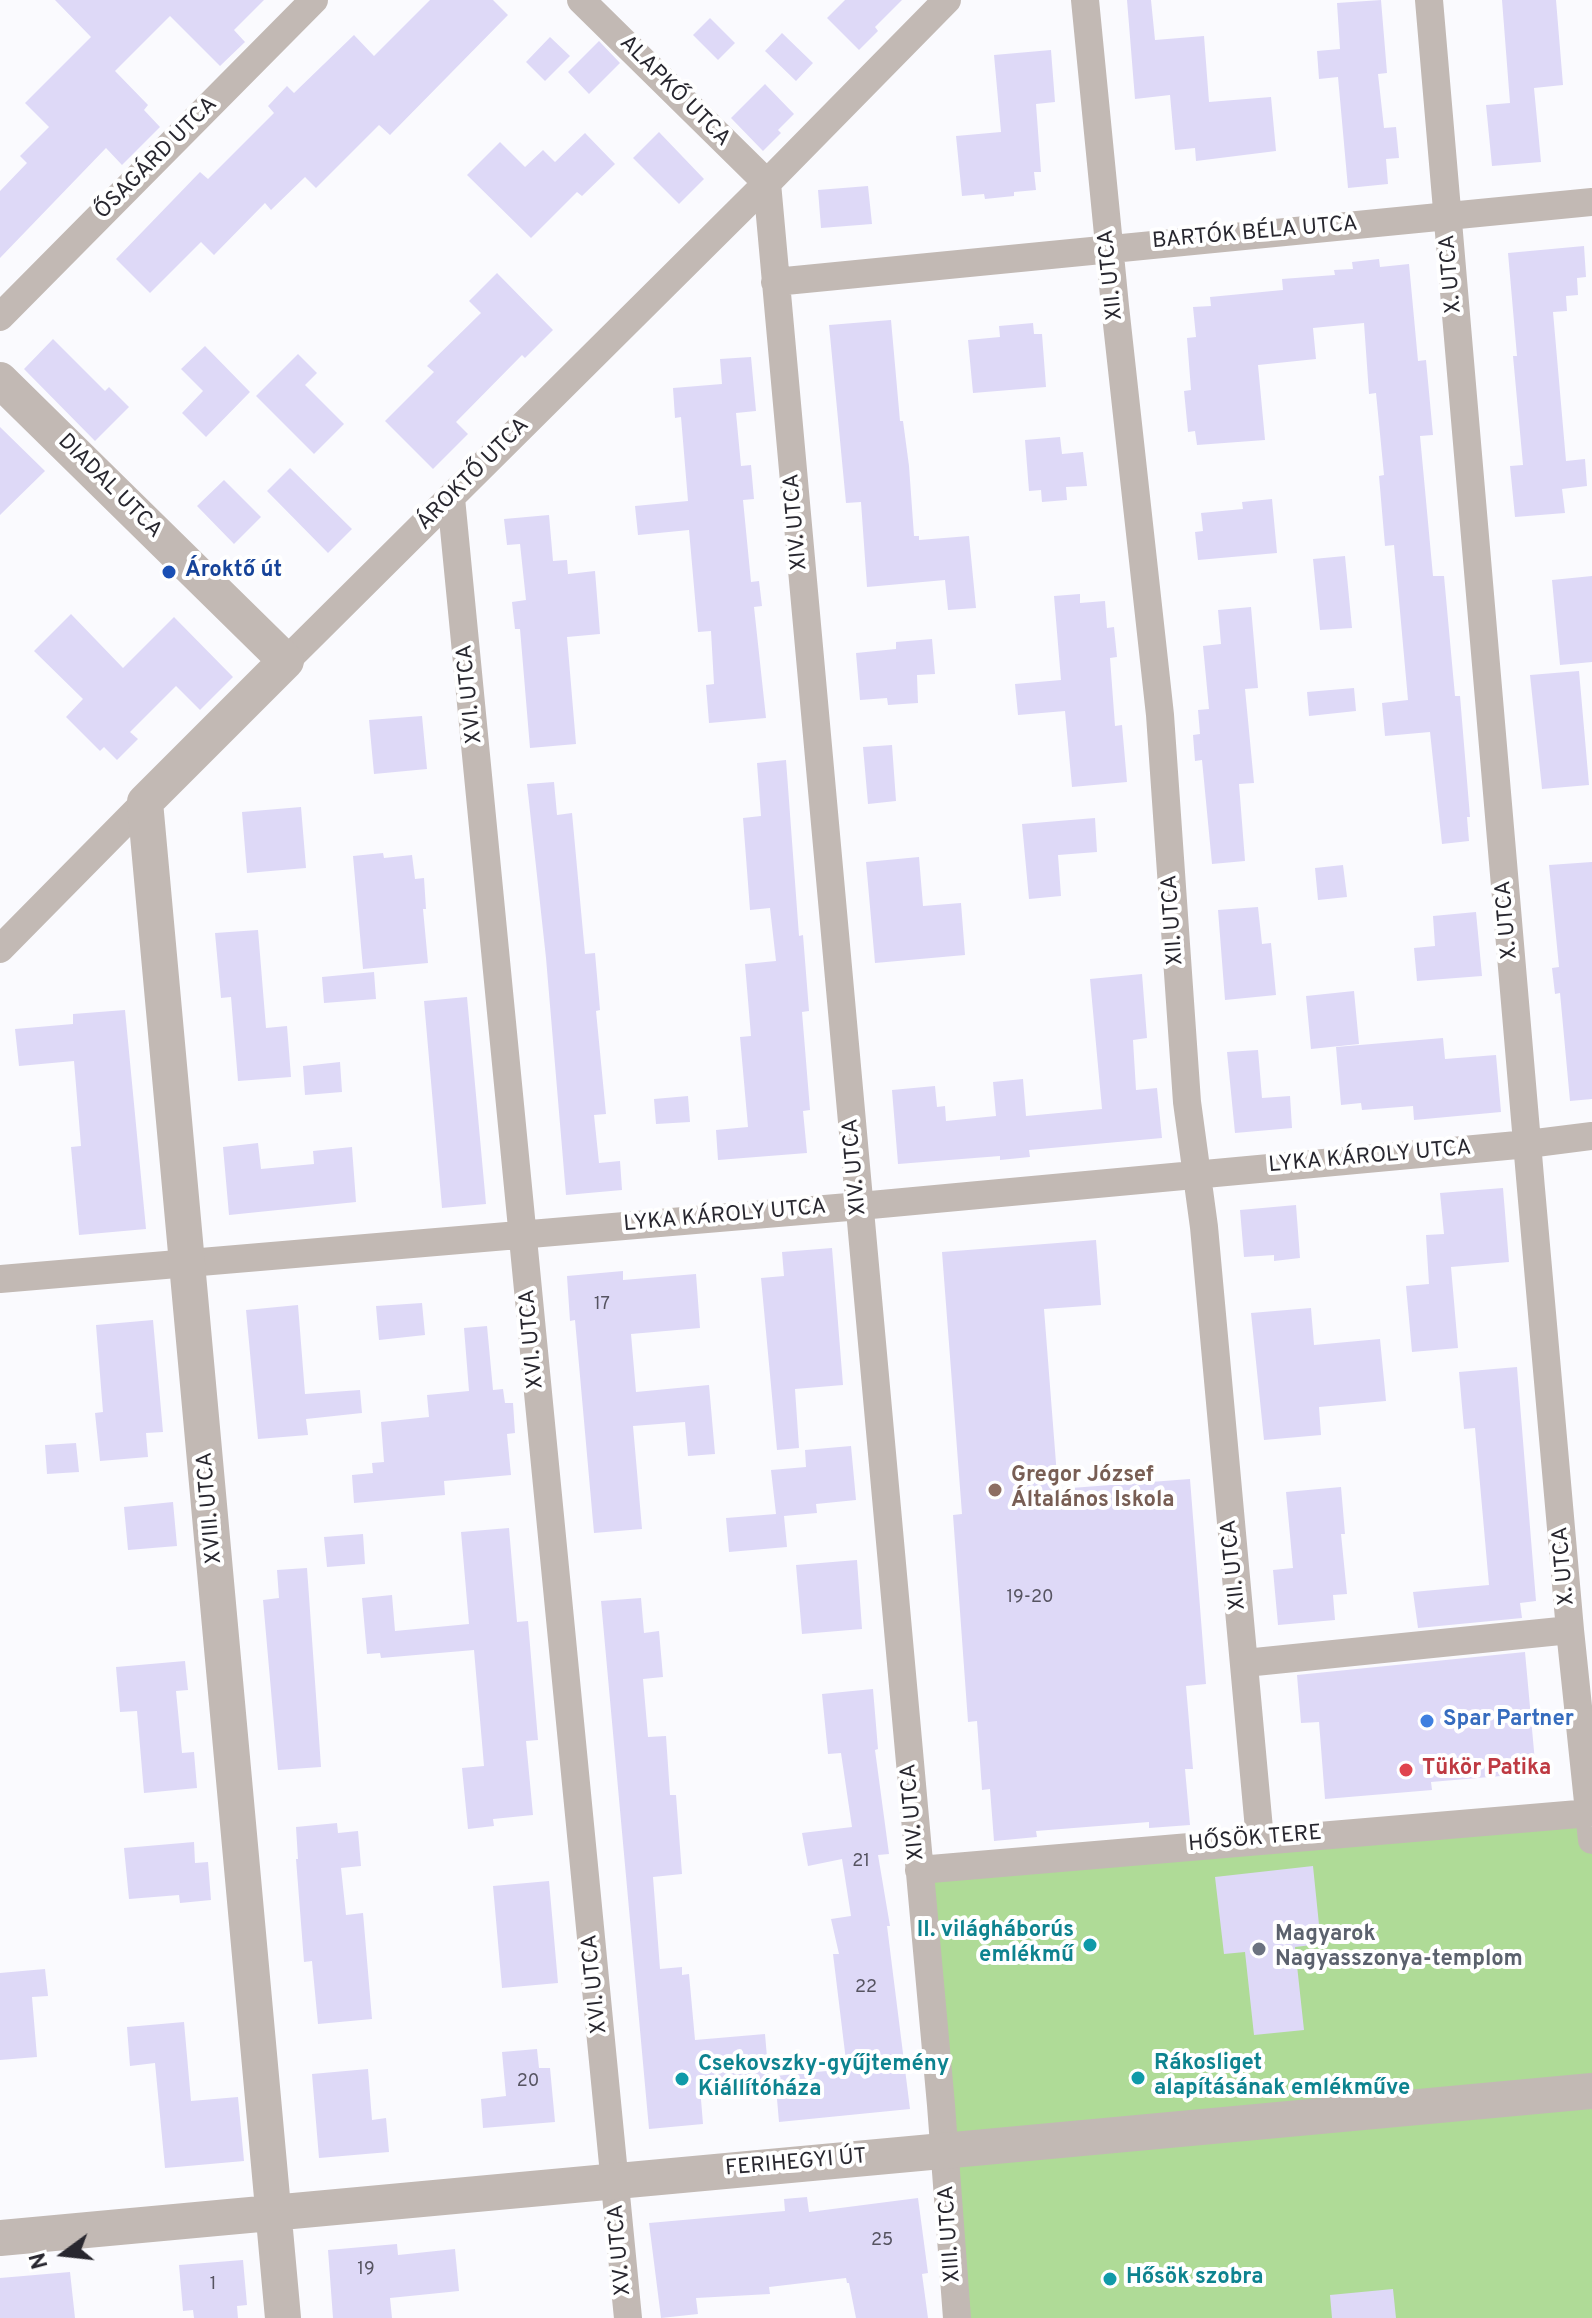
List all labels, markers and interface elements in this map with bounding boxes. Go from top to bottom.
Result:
street label: ALAPKŐ UTCA [613,31,735,153]
street label: ŐSAGÁRD UTCA [90,92,224,226]
street label: BARTÓK BÉLA UTCA [1151,212,1359,256]
street label: XII. UTCA [1094,228,1130,322]
street label: X. UTCA [1435,233,1469,315]
street label: ÁROKTŐ UTCA [412,413,536,537]
street label: DIADAL UTCA [51,429,167,545]
street label: XIV. UTCA [780,472,814,572]
place label: Ároktő út [185,559,282,585]
marker: Ároktő út [160,563,178,581]
street label: XVI. UTCA [453,643,489,745]
street label: XII. UTCA [1158,874,1190,966]
street label: X. UTCA [1491,879,1525,961]
street label: XIV. UTCA [839,1117,873,1217]
street label: LYKA KÁROLY UTCA [1268,1136,1472,1180]
street label: LYKA KÁROLY UTCA [623,1195,827,1239]
street label: XVI. UTCA [515,1288,551,1390]
house number: 17 [594,1294,610,1316]
street label: XVIII. UTCA [193,1451,229,1565]
place label: Gregor József Általános Iskola [1011,1464,1175,1516]
marker: Gregor József Általános Iskola [986,1481,1004,1499]
street label: XII. UTCA [1217,1518,1253,1612]
street label: X. UTCA [1548,1525,1582,1607]
house number: 19-20 [1006,1587,1054,1609]
place label: Spar Partner [1443,1708,1574,1734]
marker: Spar Partner [1418,1712,1436,1730]
place label: Tükör Patika [1422,1757,1551,1783]
marker: Tükör Patika [1397,1761,1415,1779]
street label: XIV. UTCA [897,1762,931,1862]
street label: HŐSÖK TERE [1187,1821,1323,1859]
house number: 21 [852,1851,870,1873]
place label: II. világháborús emlékmű [917,1919,1074,1970]
place label: Magyarok Nagyasszonya-templom [1275,1923,1523,1974]
street label: XVI. UTCA [578,1933,614,2035]
marker: II. világháborús emlékmű [1081,1936,1099,1954]
marker: Magyarok Nagyasszonya-templom [1250,1940,1268,1958]
house number: 22 [855,1977,877,1999]
place label: Rákosliget alapításának emlékműve [1154,2052,1410,2104]
place label: Csekovszky-gyűjtemény Kiállítóháza [698,2053,949,2104]
marker: Rákosliget alapításának emlékműve [1129,2069,1147,2087]
marker: Csekovszky-gyűjtemény Kiállítóháza [673,2070,691,2088]
house number: 20 [517,2071,539,2093]
street label: FERIHEGYI ÚT [724,2145,868,2183]
street label: XIII. UTCA [934,2185,968,2283]
street label: XV. UTCA [604,2203,638,2297]
north arrow [24,2214,104,2294]
house number: 25 [871,2230,893,2252]
text: N [25,2249,55,2271]
house number: 19 [357,2259,375,2281]
place label: Hősök szobra [1126,2266,1263,2292]
marker: Hősök szobra [1101,2270,1119,2288]
house number: 1 [210,2274,216,2296]

